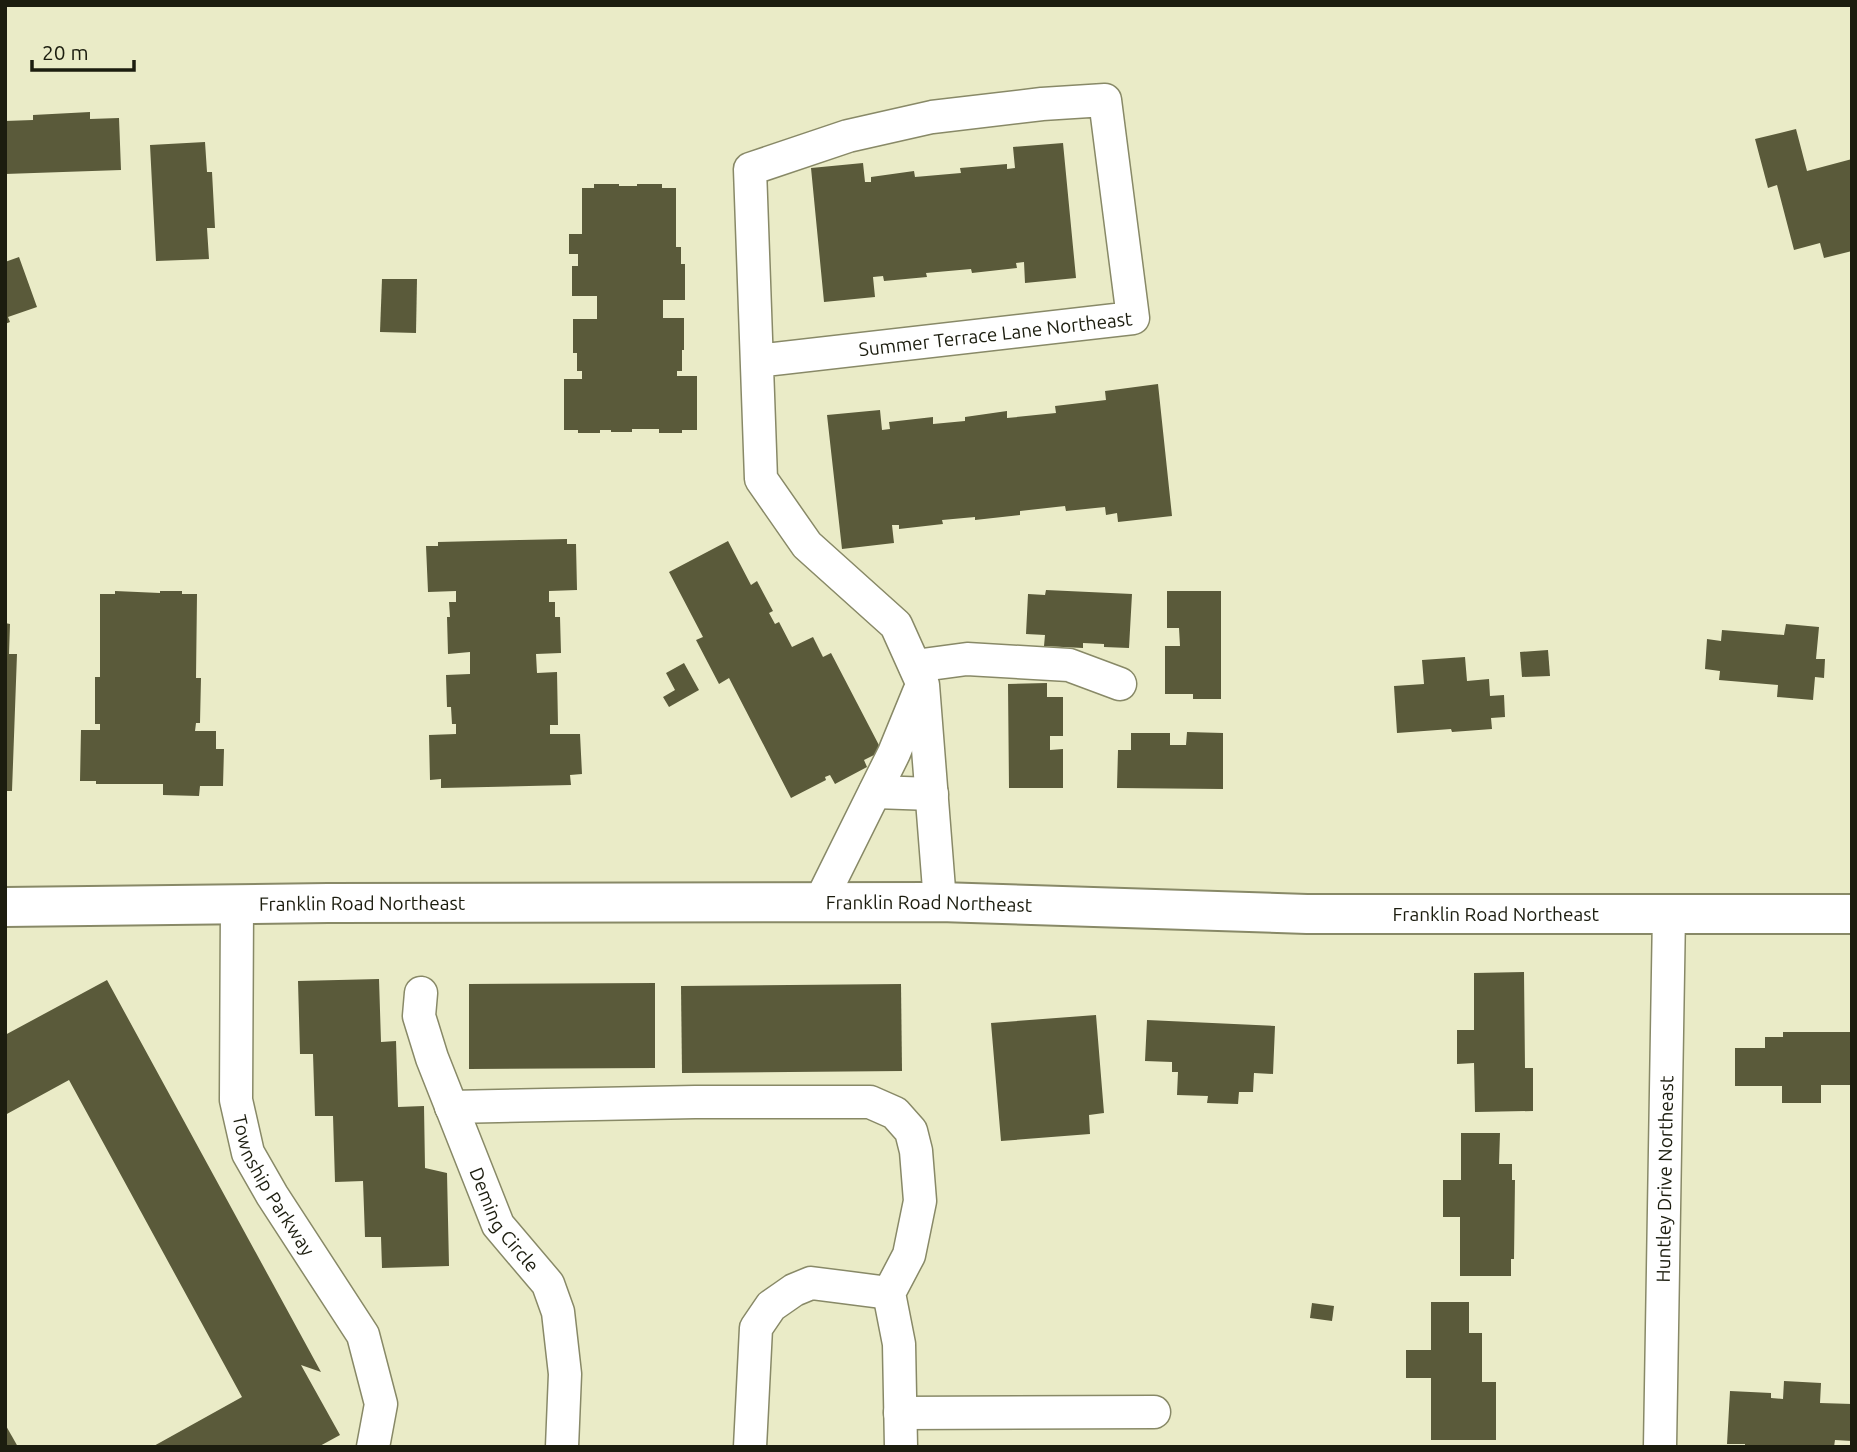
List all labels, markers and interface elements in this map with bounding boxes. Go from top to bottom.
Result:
scale bar [32,28,133,72]
text: 20 m [42,40,89,64]
street label: Summer Terrace Lane Northeast [858,307,1134,360]
street label: Franklin Road Northeast [826,891,1033,916]
street label: Franklin Road Northeast [259,892,466,915]
street label: Franklin Road Northeast [1393,903,1599,925]
street label: Huntley Drive Northeast [1652,1075,1677,1283]
street label: Township Parkway [229,1113,319,1260]
street label: Deming Circle [465,1164,544,1276]

